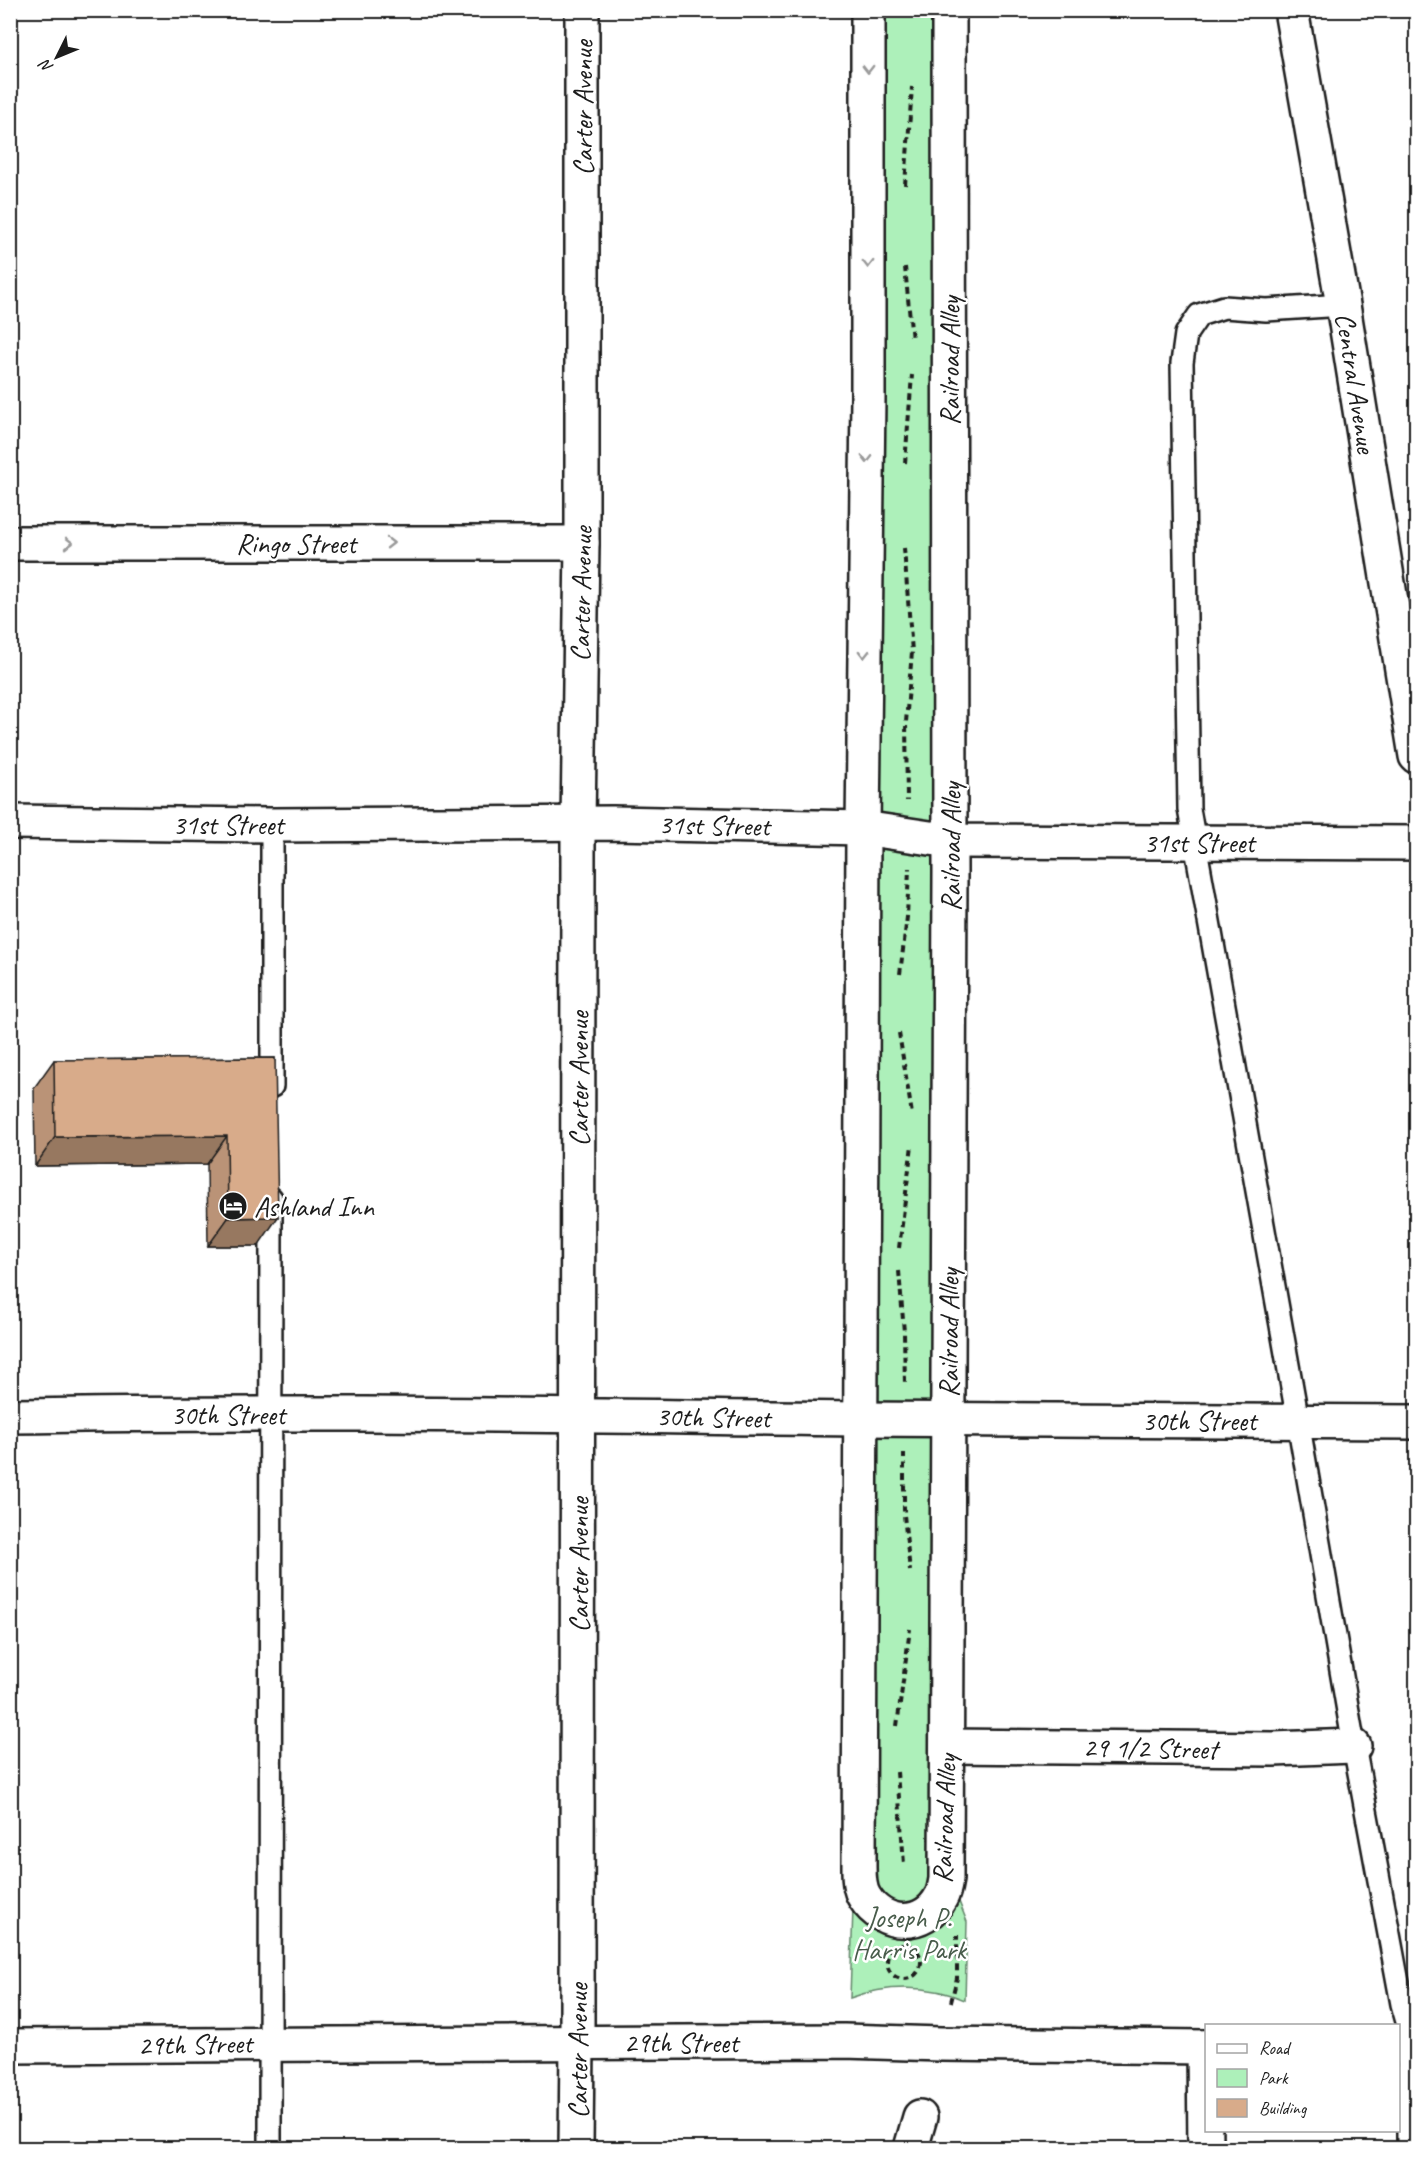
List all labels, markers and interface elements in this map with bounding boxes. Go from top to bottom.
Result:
north arrow [27,27,87,87]
street label: Carter Avenue [565,39,600,176]
text: N [34,54,57,77]
one-way arrow [862,64,874,73]
one-way arrow [862,259,874,268]
street label: Railroad Alley [932,294,967,426]
street label: Central Avenue [1328,310,1385,457]
one-way arrow [861,454,873,463]
street label: Carter Avenue [562,524,600,662]
street label: Ringo Street [236,526,359,561]
one-way arrow [64,537,73,549]
one-way arrow [385,537,394,549]
one-way arrow [858,649,871,658]
street label: Railroad Alley [933,780,968,912]
street label: 31st Street [172,807,286,842]
street label: 31st Street [658,807,773,844]
street label: 31st Street [1143,825,1257,860]
street label: Carter Avenue [561,1010,596,1147]
place label: Ashland Inn [254,1189,375,1224]
hotel icon: Ashland Inn [217,1190,249,1222]
street label: Railroad Alley [931,1266,966,1398]
street label: 30th Street [171,1397,288,1432]
street label: 30th Street [656,1399,773,1436]
street label: 30th Street [1142,1403,1259,1438]
street label: Carter Avenue [561,1496,596,1633]
street label: 29 1/2 Street [1083,1729,1221,1767]
street label: Railroad Alley [924,1751,964,1884]
park label: Joseph P. Harris Park [852,1900,967,1967]
street label: Carter Avenue [560,1982,595,2119]
legend [1205,2024,1400,2132]
street label: 29th Street [138,2025,255,2062]
street label: 29th Street [624,2025,741,2060]
text: Road [1259,2037,1292,2059]
text: Park [1259,2067,1289,2089]
text: Building [1259,2097,1308,2119]

